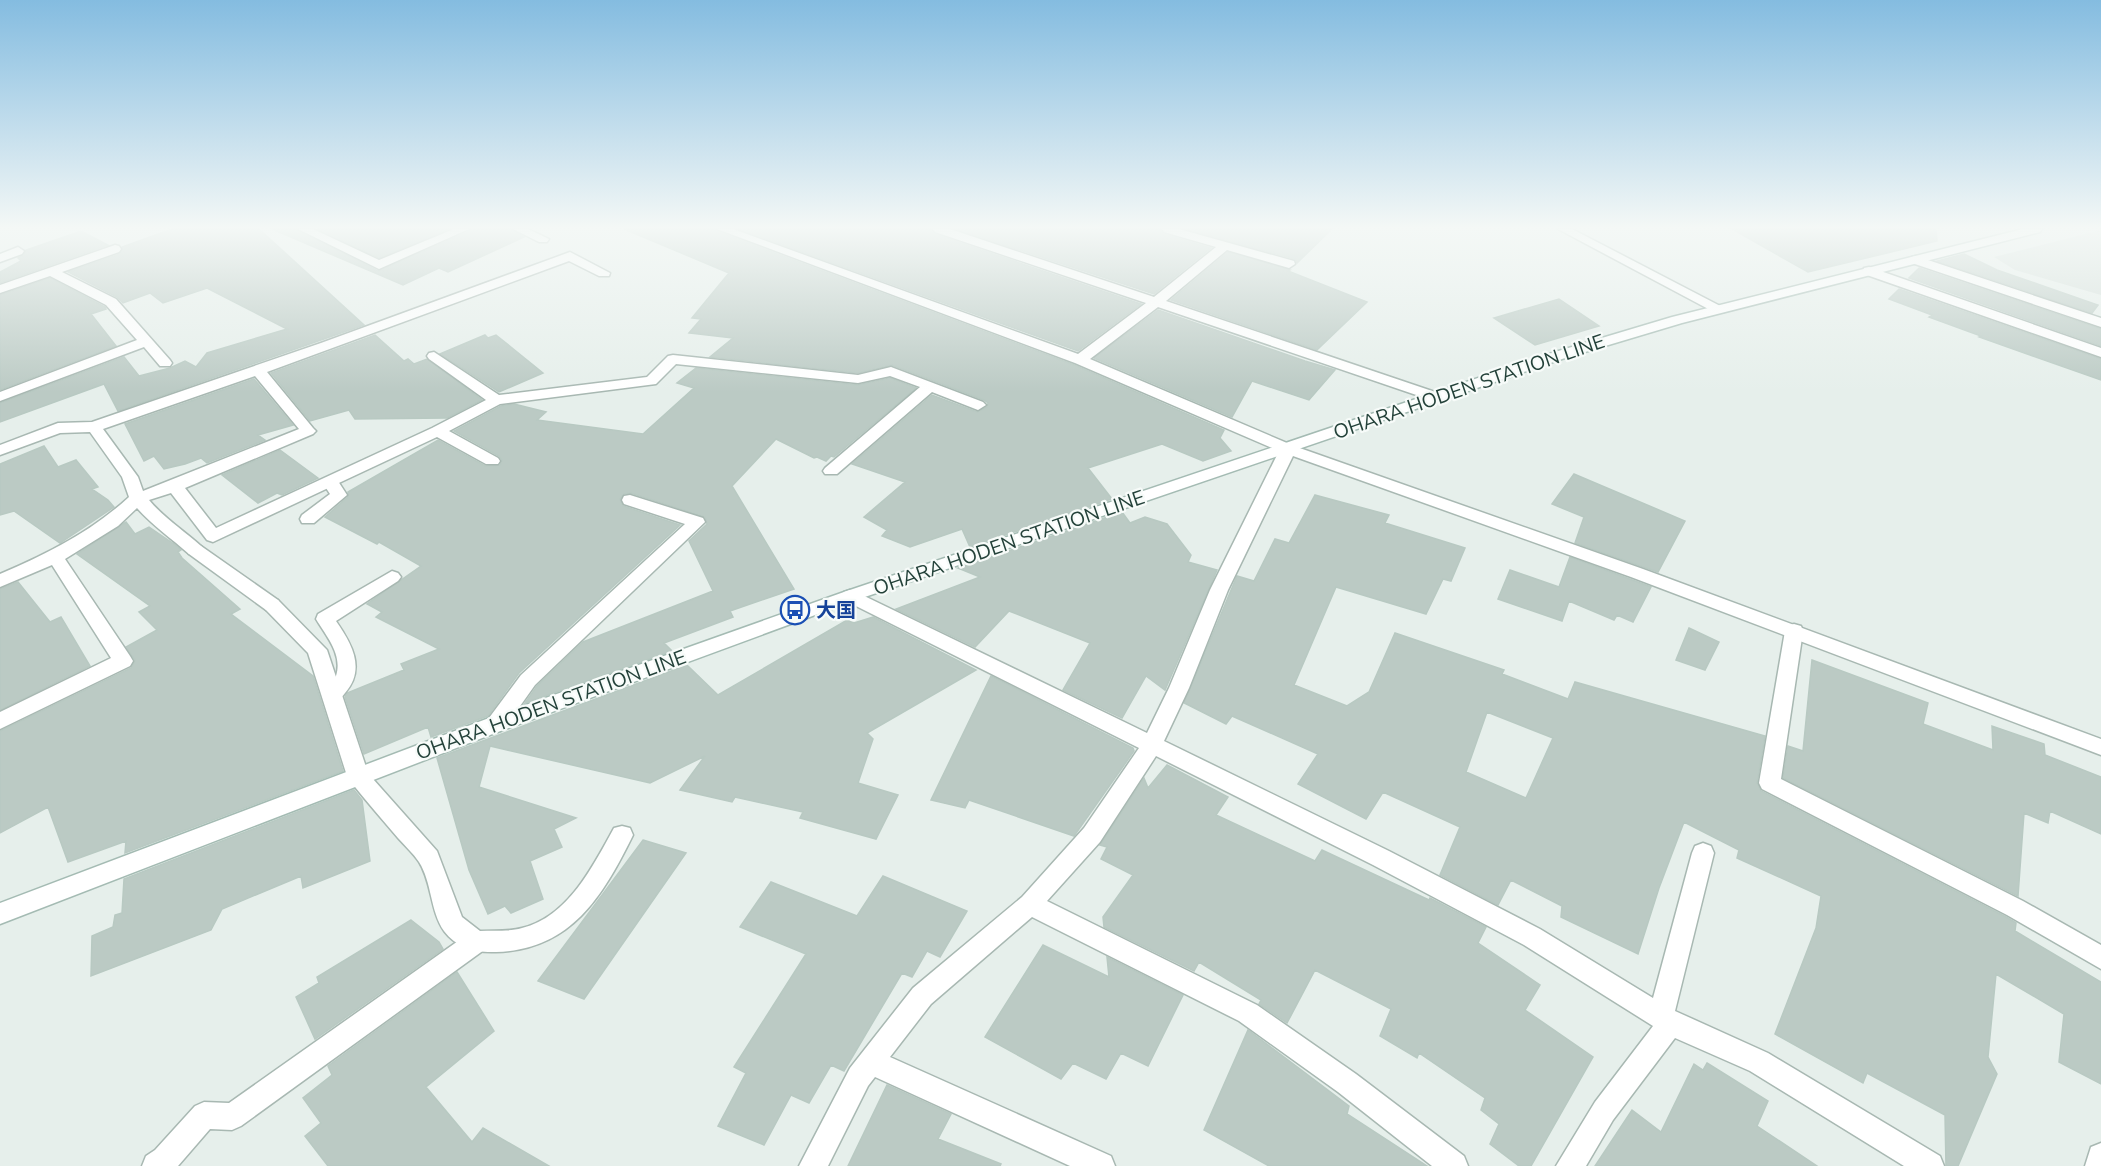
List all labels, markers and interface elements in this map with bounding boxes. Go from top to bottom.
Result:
street label: OHARA HODEN STATION LINE [1330,328,1608,446]
street label: OHARA HODEN STATION LINE [870,484,1148,602]
bus stop icon: 大国 [779,594,811,626]
place label: 大国 [816,597,856,624]
street label: OHARA HODEN STATION LINE [412,643,690,767]

